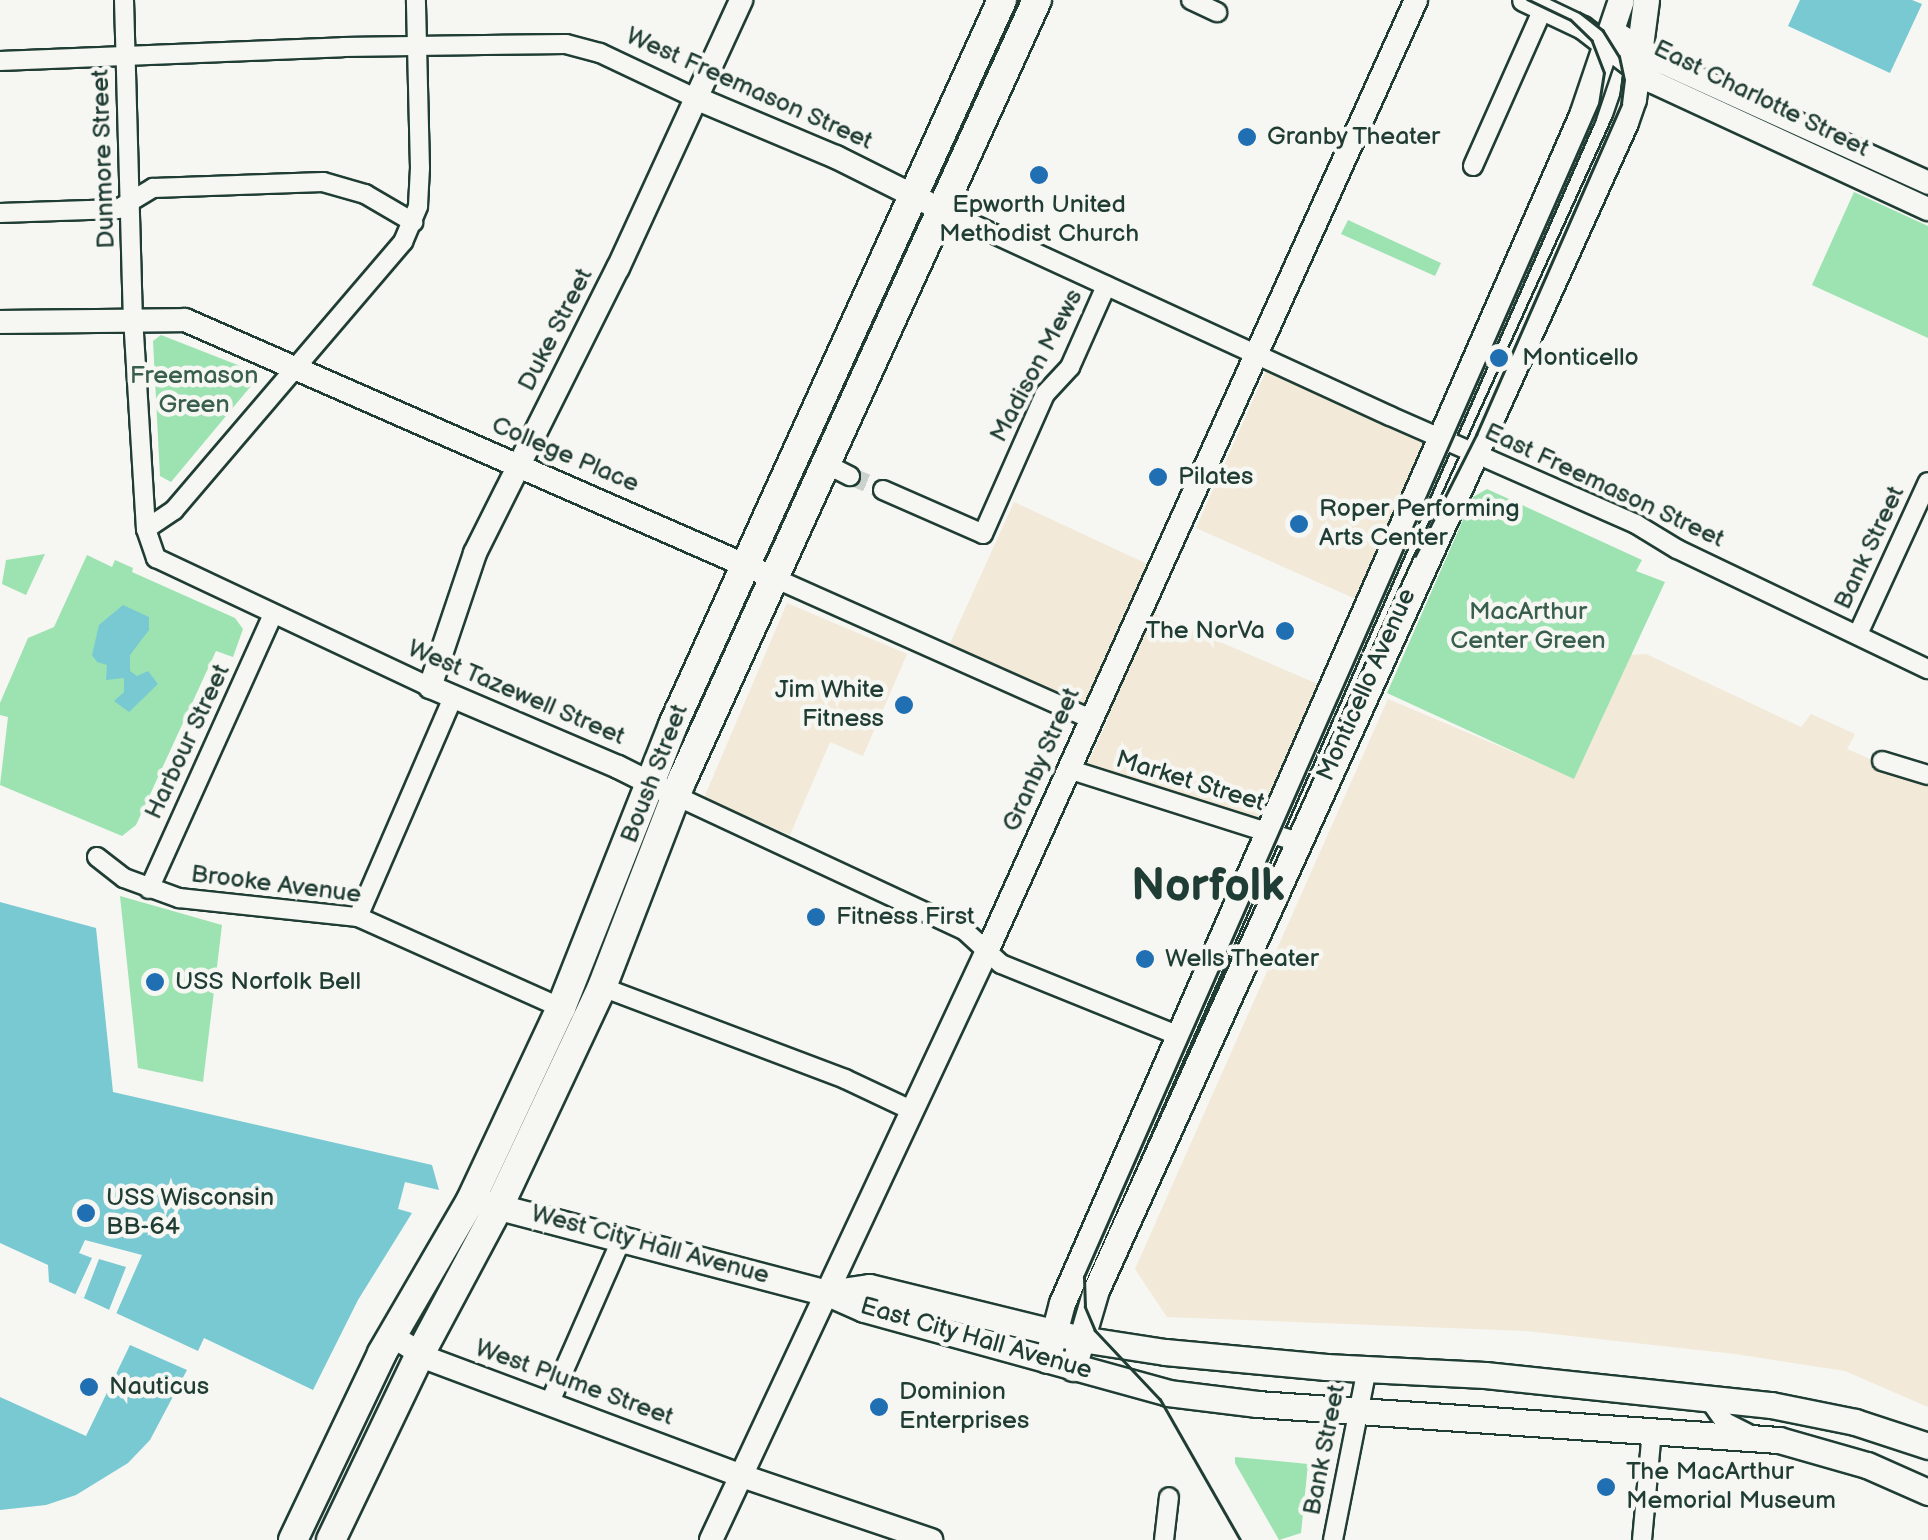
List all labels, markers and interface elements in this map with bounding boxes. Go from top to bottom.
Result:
street label: West Freemason Street [621,21,877,157]
street label: East Charlotte Street [1648,34,1874,164]
street label: Dunmore Street [86,69,122,249]
place label: Granby Theater [1267,122,1442,152]
marker: Granby Theater [1236,126,1258,148]
marker: Epworth United Methodist Church [1028,164,1050,186]
place label: Epworth United Methodist Church [939,191,1139,250]
street label: Duke Street [512,263,600,397]
street label: Madison Mews [984,284,1090,448]
place label: Monticello [1522,343,1639,373]
marker: Monticello [1486,345,1512,371]
park label: Freemason Green [130,362,258,421]
street label: College Place [487,410,643,500]
street label: East Freemason Street [1479,417,1729,555]
place label: Pilates [1178,462,1253,492]
marker: Pilates [1147,466,1169,488]
street label: Bank Street [1828,481,1912,615]
place label: Roper Performing Arts Center [1319,495,1520,554]
marker: Roper Performing Arts Center [1288,513,1310,535]
street label: Monticello Avenue [1311,584,1423,786]
park label: MacArthur Center Green [1450,598,1606,657]
place label: The NorVa [1146,616,1265,646]
marker: The NorVa [1274,620,1296,642]
street label: West Tazewell Street [402,633,630,753]
street label: Harbour Street [139,660,237,824]
place label: Jim White Fitness [774,676,884,735]
street label: Granby Street [997,683,1087,837]
marker: Jim White Fitness [893,694,915,716]
street label: Boush Street [615,700,695,848]
street label: Market Street [1112,745,1268,819]
street label: Brooke Avenue [189,860,363,910]
district label: Norfolk [1131,860,1285,914]
place label: Fitness First [836,902,975,932]
marker: Fitness First [805,906,827,928]
place label: Wells Theater [1165,944,1319,974]
marker: Wells Theater [1134,948,1156,970]
place label: USS Norfolk Bell [175,967,361,997]
marker: USS Norfolk Bell [144,971,166,993]
place label: USS Wisconsin BB-64 [106,1184,275,1243]
street label: West City Hall Avenue [527,1199,773,1291]
marker: USS Wisconsin BB-64 [75,1202,97,1224]
street label: East City Hall Avenue [856,1291,1096,1387]
street label: West Plume Street [471,1333,677,1433]
place label: Nauticus [109,1372,209,1402]
marker: Nauticus [78,1376,100,1398]
place label: Dominion Enterprises [899,1378,1029,1437]
street label: Bank Street [1298,1382,1352,1518]
marker: Dominion Enterprises [868,1396,890,1418]
place label: The MacArthur Memorial Museum [1626,1458,1836,1517]
marker: The MacArthur Memorial Museum [1595,1476,1617,1498]

